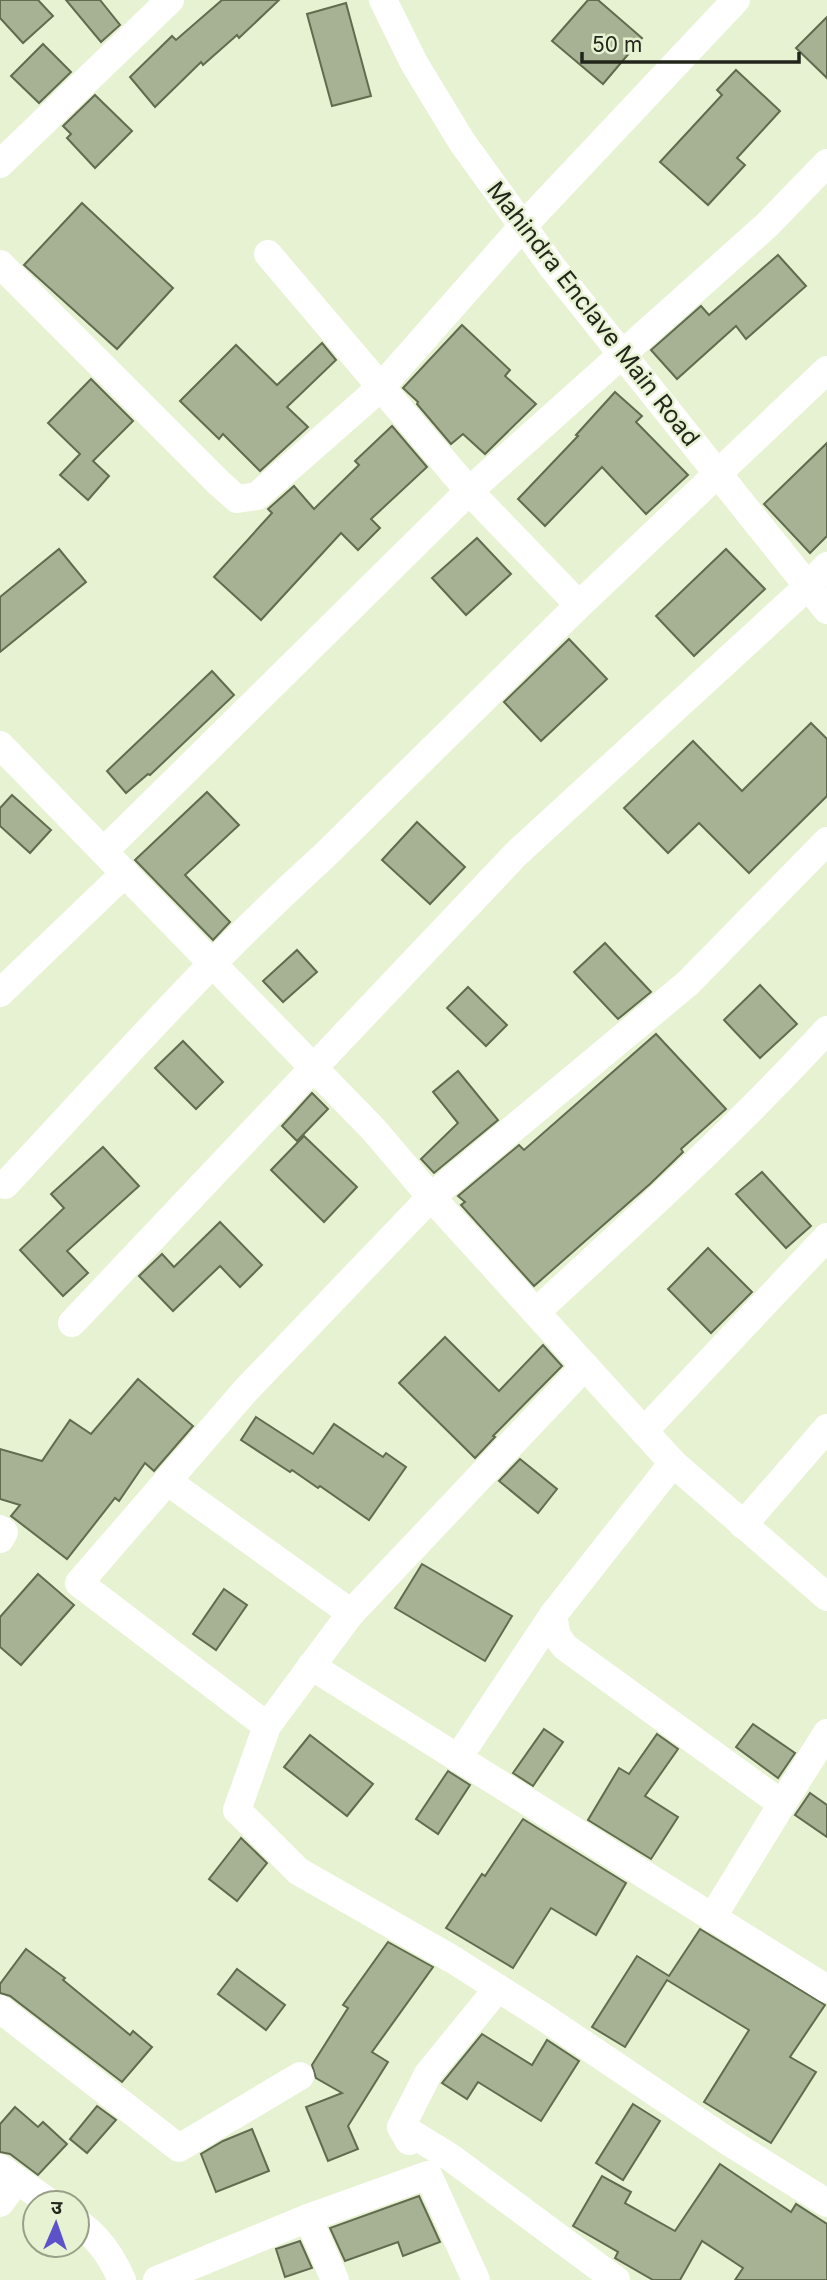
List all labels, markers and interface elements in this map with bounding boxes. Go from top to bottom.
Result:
scale bar [582,21,799,65]
text: 50 m [592,32,642,57]
street label: Mahindra Enclave Main Road [481,175,706,452]
north arrow [21,2189,91,2259]
text: उ [51,2196,63,2219]

